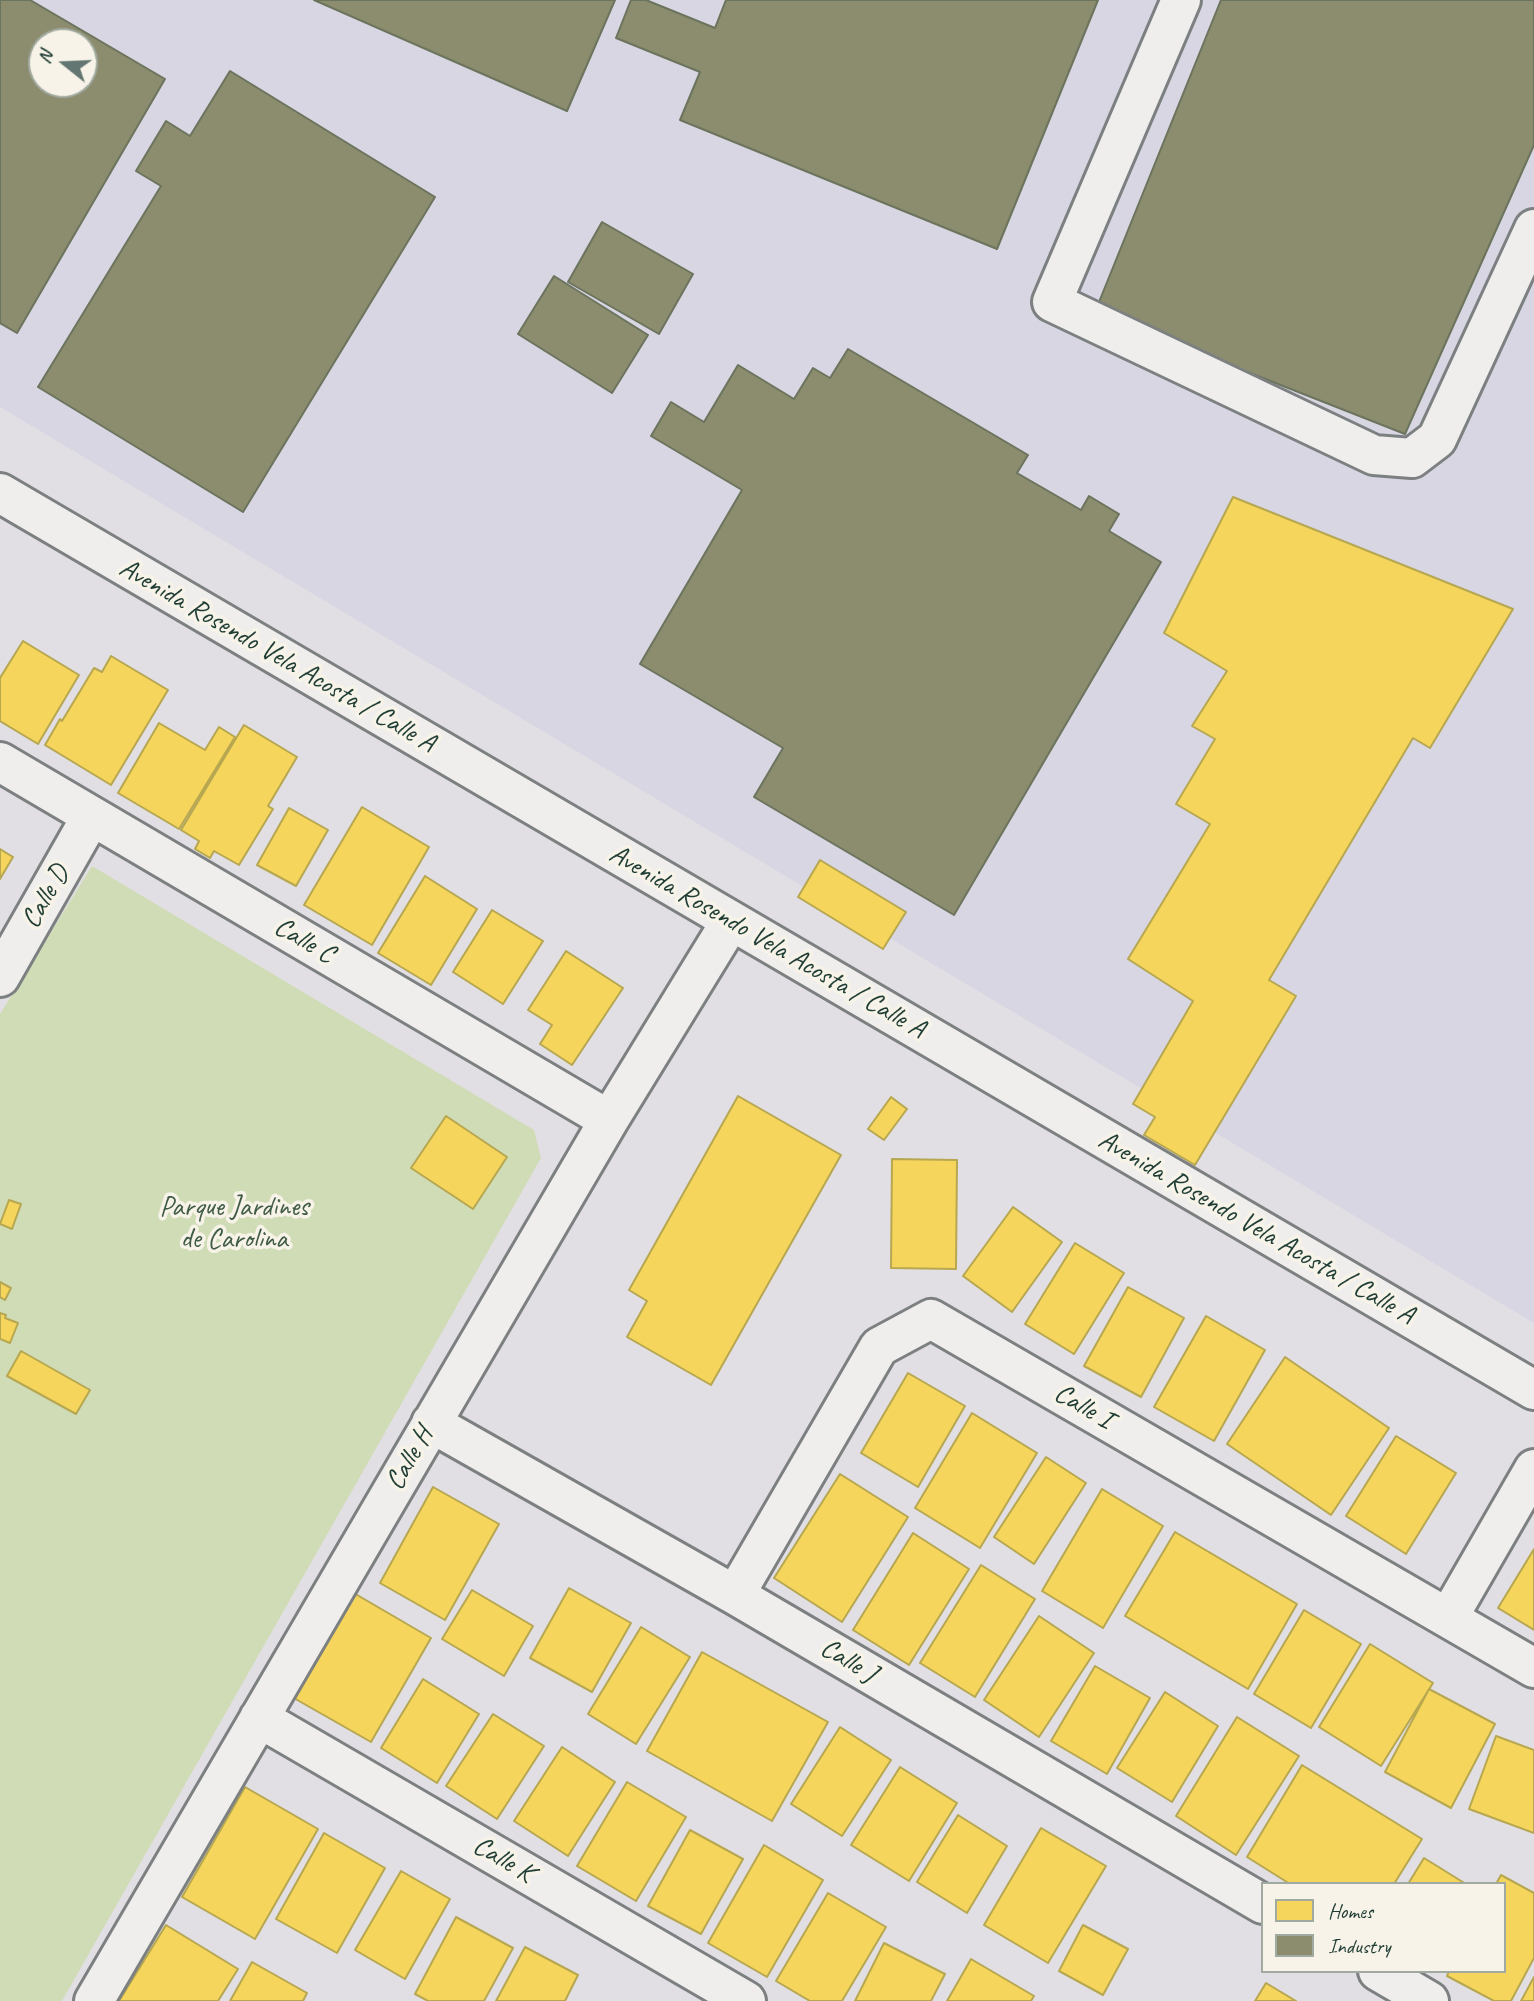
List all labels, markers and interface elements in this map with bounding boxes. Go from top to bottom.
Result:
north arrow [28,28,98,98]
text: N [32,48,58,66]
street label: Avenida Rosendo Vela Acosta / Calle A [113,552,441,760]
street label: Avenida Rosendo Vela Acosta / Calle A [603,838,931,1046]
street label: Calle D [15,860,77,934]
street label: Calle C [268,910,340,972]
street label: Avenida Rosendo Vela Acosta / Calle A [1092,1124,1420,1332]
park label: Parque Jardines de Carolina [159,1191,309,1257]
street label: Calle I [1048,1377,1118,1437]
street label: Calle H [379,1422,441,1496]
street label: Calle J [814,1632,882,1690]
street label: Calle K [467,1829,539,1891]
legend [1261,1882,1506,1973]
text: Homes [1328,1898,1373,1924]
text: Industry [1328,1933,1391,1959]

